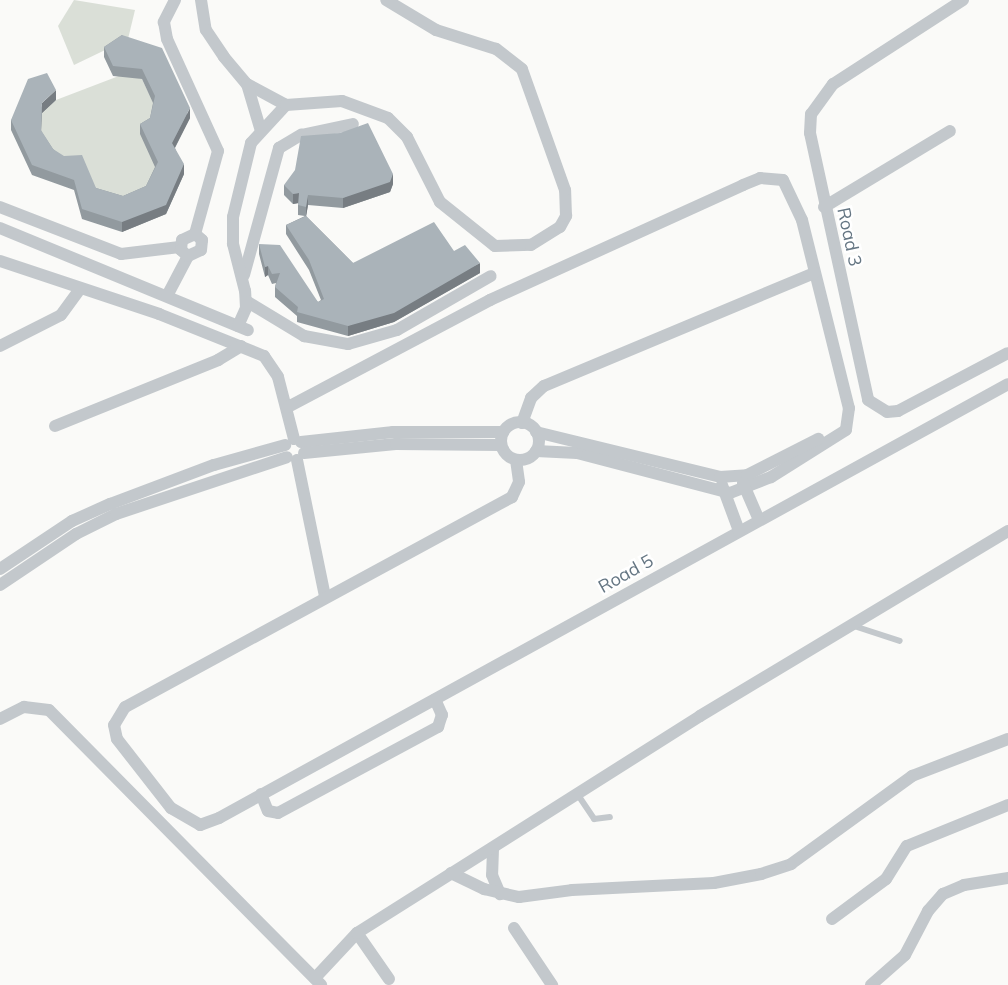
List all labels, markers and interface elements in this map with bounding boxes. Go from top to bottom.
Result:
street label: Road 3 [832,206,866,268]
street label: Road 5 [595,550,657,598]

